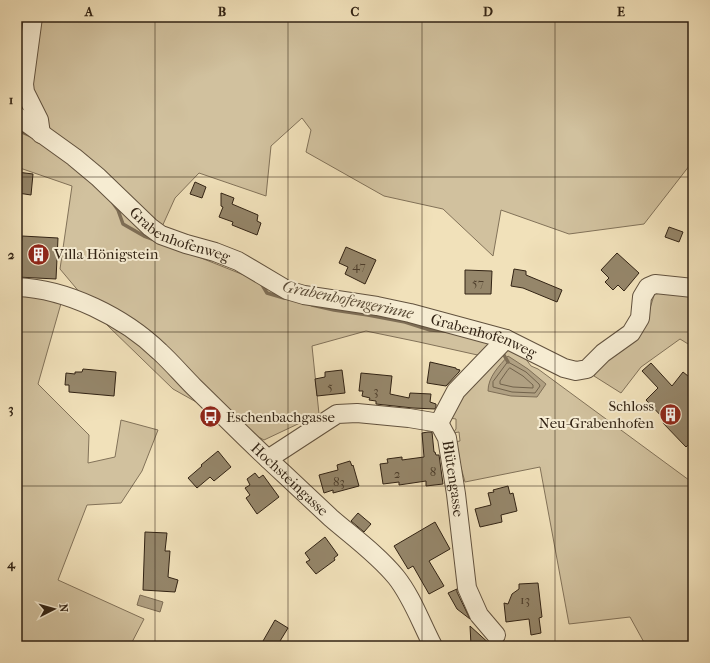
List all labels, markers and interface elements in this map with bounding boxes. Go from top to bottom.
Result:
text: A [84,4,94,19]
text: B [218,4,227,19]
text: C [351,4,360,19]
text: D [483,4,493,19]
text: E [617,4,625,19]
text: 1 [9,92,14,107]
street label: Grabenhofenweg [126,203,234,266]
building icon: Villa Hönigstein [25,241,51,267]
place label: Villa Hönigstein [53,245,159,263]
text: 2 [8,247,15,262]
house number: 47 [352,258,366,273]
house number: 57 [472,275,484,290]
water label: Grabenhofengerinne [281,276,416,323]
street label: Grabenhofenweg [429,310,541,362]
house number: 5 [327,379,333,394]
house number: 3 [373,383,379,398]
place label: Schloss Neu-Grabenhofen [539,397,654,432]
text: 3 [8,401,14,417]
building icon: Schloss Neu-Grabenhofen [657,402,683,428]
bus stop icon: Eschenbachgasse [198,404,224,430]
place label: Eschenbachgasse [226,408,335,426]
street label: Hochsteingasse [247,439,333,520]
street label: Blütengasse [438,439,468,518]
house number: 8 [430,464,436,479]
house number: 2 [394,466,401,481]
house number: 83 [333,474,345,489]
text: 4 [6,556,16,572]
north arrow [34,589,74,629]
house number: 13 [520,592,530,607]
text: N [57,603,70,613]

